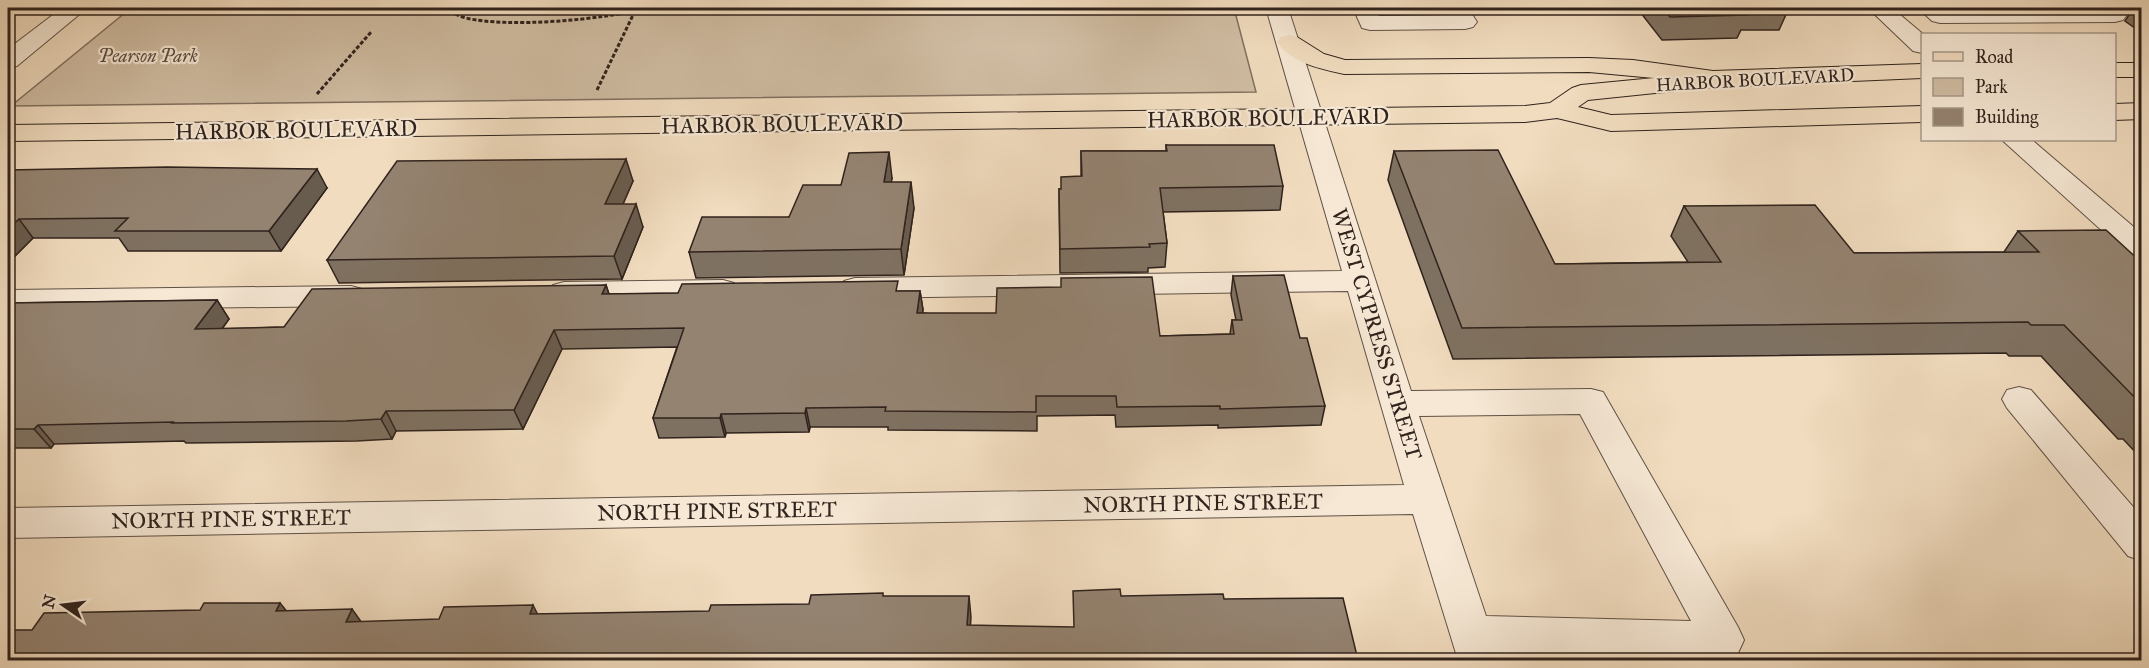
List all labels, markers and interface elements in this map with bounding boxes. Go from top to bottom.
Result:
legend [1921,33,2116,141]
park label: Pearson Park [98,45,198,67]
text: Road [1975,46,2013,68]
street label: HARBOR BOULEVARD [1655,64,1855,96]
text: Park [1975,76,2008,98]
street label: HARBOR BOULEVARD [1147,102,1389,134]
text: Building [1975,106,2039,129]
street label: HARBOR BOULEVARD [661,108,903,140]
street label: HARBOR BOULEVARD [175,114,417,146]
street label: WEST CYPRESS STREET [1326,205,1428,463]
street label: NORTH PINE STREET [1083,487,1323,519]
street label: NORTH PINE STREET [597,495,837,527]
street label: NORTH PINE STREET [111,503,351,535]
north arrow [33,575,93,635]
text: N [38,592,60,610]

